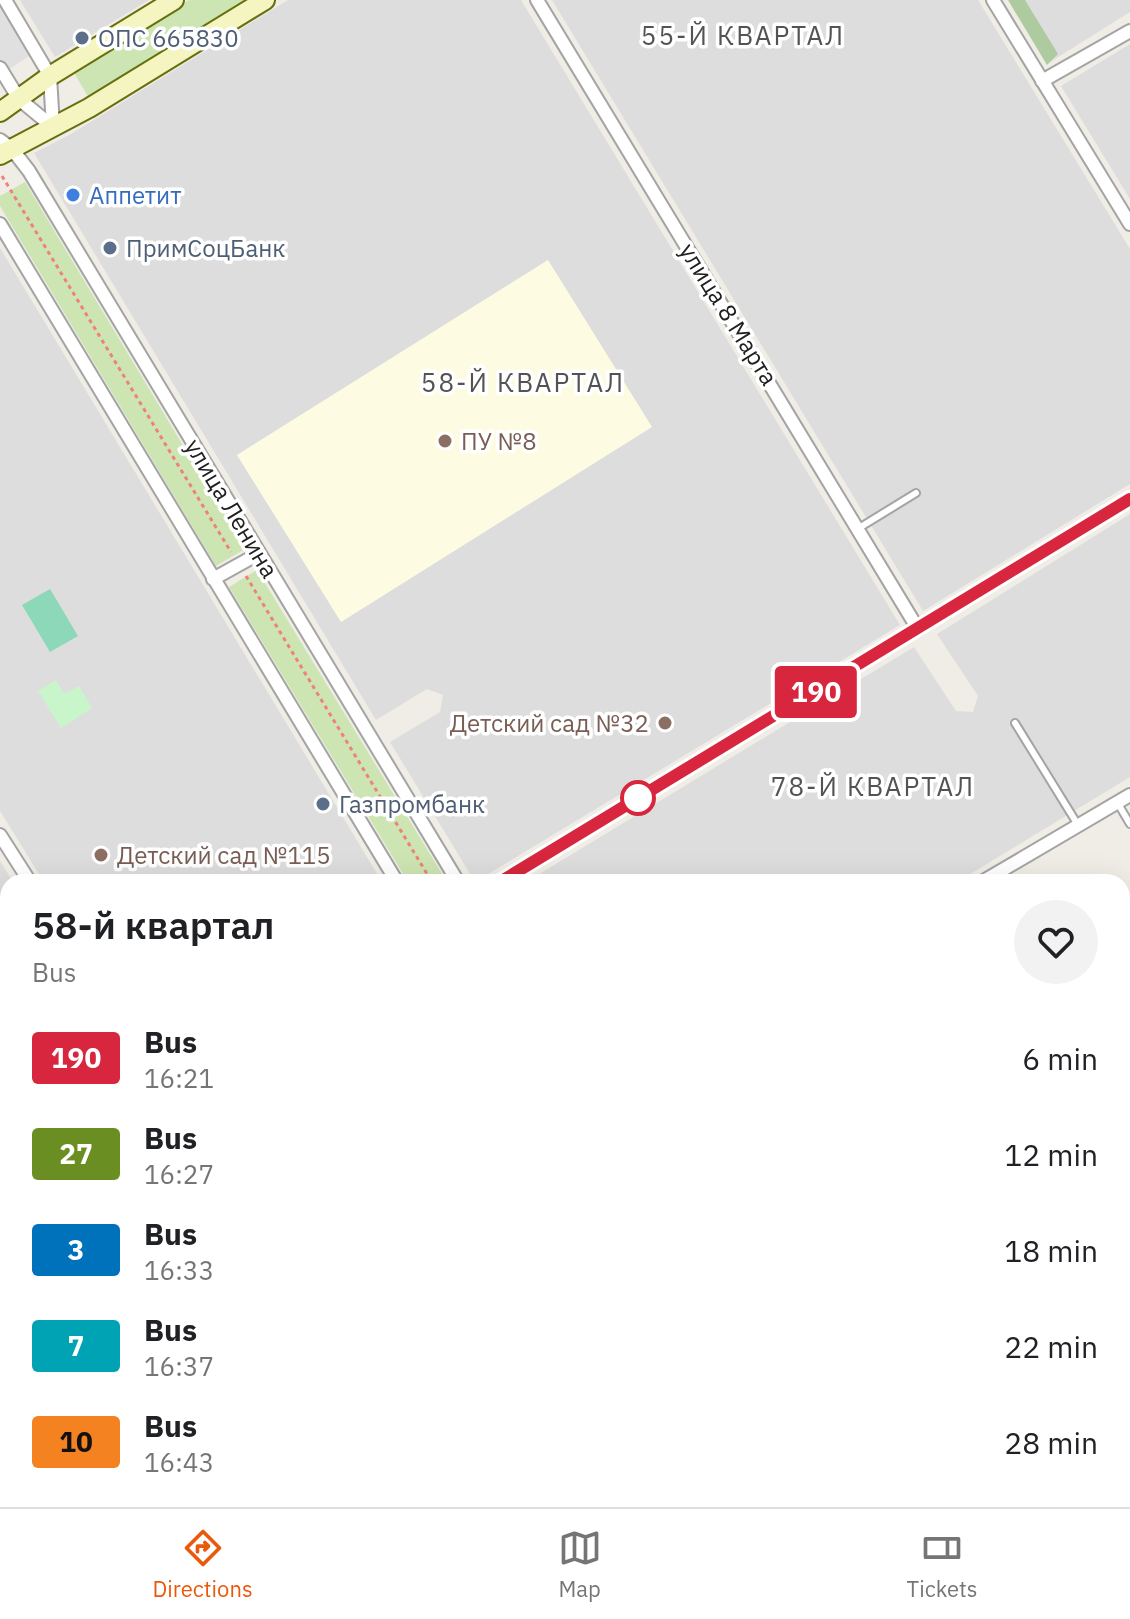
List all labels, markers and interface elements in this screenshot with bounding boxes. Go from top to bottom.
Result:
district label: 55-Й КВАРТАЛ [641,18,845,52]
place label: ОПС 665830 [98,22,239,54]
marker: ОПС 665830 [73,29,91,47]
place label: Аппетит [89,179,182,211]
marker: Аппетит [64,186,82,204]
place label: ПримСоцБанк [126,232,286,264]
street label: улица 8 Марта [673,237,786,391]
marker: ПримСоцБанк [101,239,119,257]
district label: 58-Й КВАРТАЛ [421,365,625,399]
place label: ПУ №8 [461,425,537,457]
marker: ПУ №8 [436,432,454,450]
street label: улица Ленина [178,433,286,584]
line badge: 190 [770,666,862,718]
text: 190 [791,673,841,710]
place label: Детский сад №32 [450,707,649,739]
marker: Детский сад №32 [656,714,674,732]
district label: 78-Й КВАРТАЛ [771,769,975,803]
unlabelled marker [621,781,655,815]
place label: Газпромбанк [339,788,485,820]
marker: Газпромбанк [314,795,332,813]
place label: Детский сад №115 [117,839,331,871]
marker: Детский сад №115 [92,846,110,864]
text: 58-й квартал [32,900,275,949]
button: heart [1014,900,1098,984]
text: Bus [32,955,76,989]
text: Bus [144,1022,197,1061]
text: 190 [51,1039,101,1076]
text: 6 min [1022,1039,1098,1078]
text: 16:21 [144,1061,214,1095]
text: Bus [144,1118,197,1157]
text: 27 [59,1135,93,1172]
text: 12 min [1004,1135,1098,1174]
text: 16:27 [144,1157,214,1191]
text: Bus [144,1214,197,1253]
text: 3 [68,1231,84,1268]
text: 18 min [1004,1231,1098,1270]
text: 16:33 [144,1253,214,1287]
text: Bus [144,1310,197,1349]
text: 7 [68,1327,84,1364]
text: 22 min [1004,1327,1098,1366]
text: 16:37 [144,1349,214,1383]
text: Bus [144,1406,197,1445]
text: 10 [59,1423,93,1460]
text: 28 min [1004,1423,1098,1462]
text: 16:43 [144,1445,214,1479]
tab: Directions [152,1526,253,1603]
tab: Map [558,1526,602,1603]
tab: Tickets [907,1526,977,1603]

